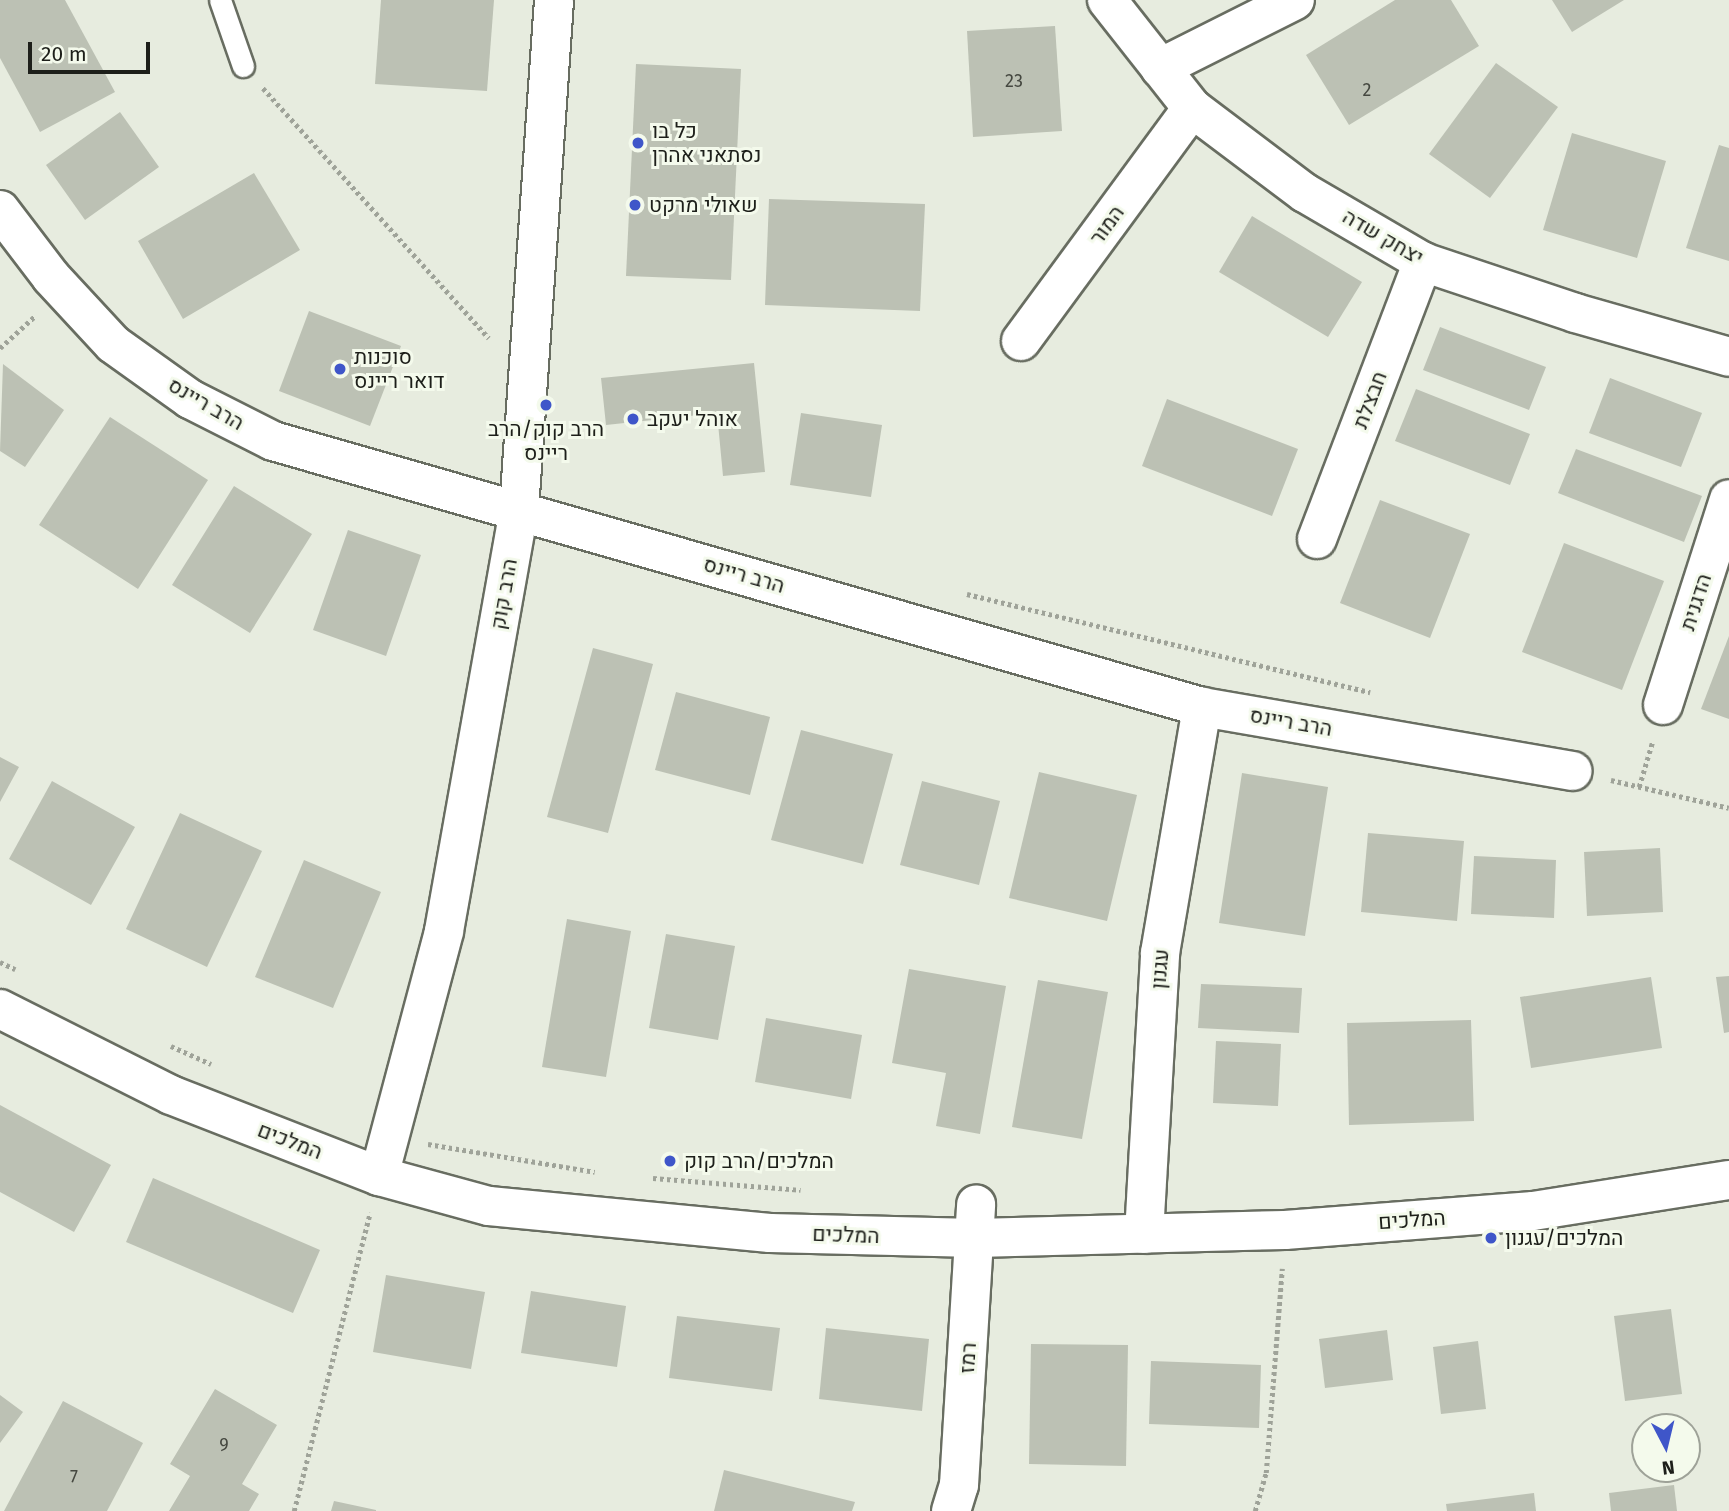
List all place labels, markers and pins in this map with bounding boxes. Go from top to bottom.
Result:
place label: כל בו נסתאני אהרן [652,118,761,168]
marker: כל בו נסתאני אהרן [630,135,646,151]
place label: שאולי מרקט [649,192,758,218]
marker: שאולי מרקט [627,197,643,213]
place label: סוכנות דואר ריינס [354,344,444,394]
marker: סוכנות דואר ריינס [332,361,348,377]
marker: הרב קוק/הרב ריינס [538,397,554,413]
place label: אוהל יעקב [647,406,738,432]
marker: אוהל יעקב [625,411,641,427]
place label: הרב קוק/הרב ריינס [488,416,604,466]
place label: המלכים/הרב קוק [684,1148,834,1174]
marker: המלכים/הרב קוק [662,1153,678,1169]
place label: המלכים/עגנון [1505,1225,1623,1251]
marker: המלכים/עגנון [1483,1230,1499,1246]

